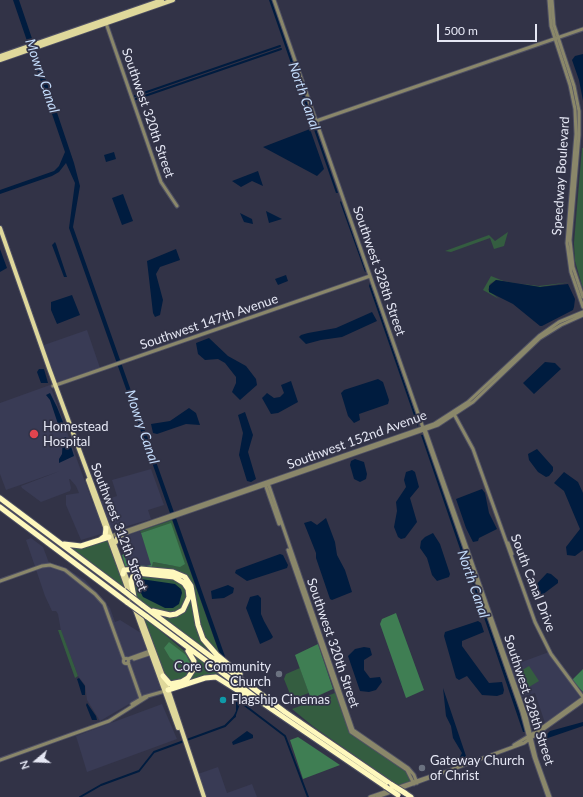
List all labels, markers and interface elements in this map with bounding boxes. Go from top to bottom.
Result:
scale bar [439,16,539,42]
text: 500 m [444,23,478,38]
water label: Mowry Canal [21,37,63,115]
street label: Southwest 320th Street [118,46,178,180]
water label: North Canal [285,60,323,132]
street label: Speedway Boulevard [549,116,573,236]
street label: Southwest 328th Street [349,204,409,338]
street label: Southwest 147th Avenue [138,291,280,353]
water label: Mowry Canal [121,388,163,466]
street label: Southwest 152nd Avenue [285,407,429,473]
place label: Homestead Hospital [43,419,109,450]
marker: Homestead Hospital [28,428,40,440]
street label: Southwest 312th Street [87,461,151,593]
street label: South Canal Drive [507,532,559,634]
water label: North Canal [454,548,492,620]
street label: Southwest 320th Street [303,576,363,710]
street label: Southwest 328th Street [501,633,557,767]
place label: Core Community Church [174,659,271,690]
marker: Core Community Church [274,669,284,679]
place label: Flagship Cinemas [231,692,330,708]
marker: Flagship Cinemas [218,695,228,705]
north arrow [16,741,56,781]
place label: Gateway Church of Christ [430,753,525,784]
text: N [17,759,32,771]
marker: Gateway Church of Christ [417,763,427,773]

